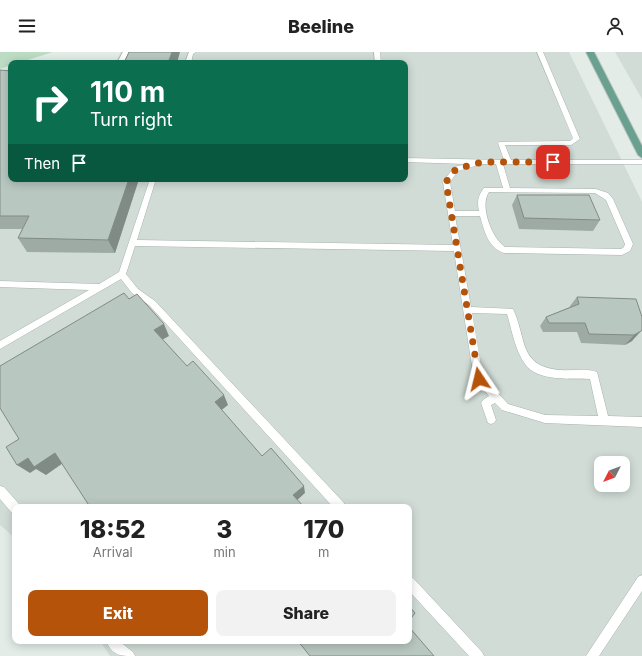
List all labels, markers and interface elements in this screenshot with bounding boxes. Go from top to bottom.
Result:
icon: menu [16,15,38,37]
icon: person [604,15,626,37]
text: Beeline [288,16,354,37]
text: 110 m [90,75,165,109]
icon: right [24,76,76,128]
text: Turn right [90,109,173,130]
pin [536,145,570,179]
icon: arrive [542,151,564,173]
icon: arrive [68,152,90,174]
text: Then [24,154,60,173]
position arrow [458,358,500,400]
north arrow [594,456,630,492]
map controls [594,456,630,492]
text: 18:52 [80,515,146,544]
text: 3 [217,515,232,544]
text: 170 [303,515,344,544]
text: Arrival [93,544,133,560]
text: min [213,544,236,560]
text: m [318,544,329,560]
button: Exit [28,590,208,636]
button: Share [216,590,396,636]

